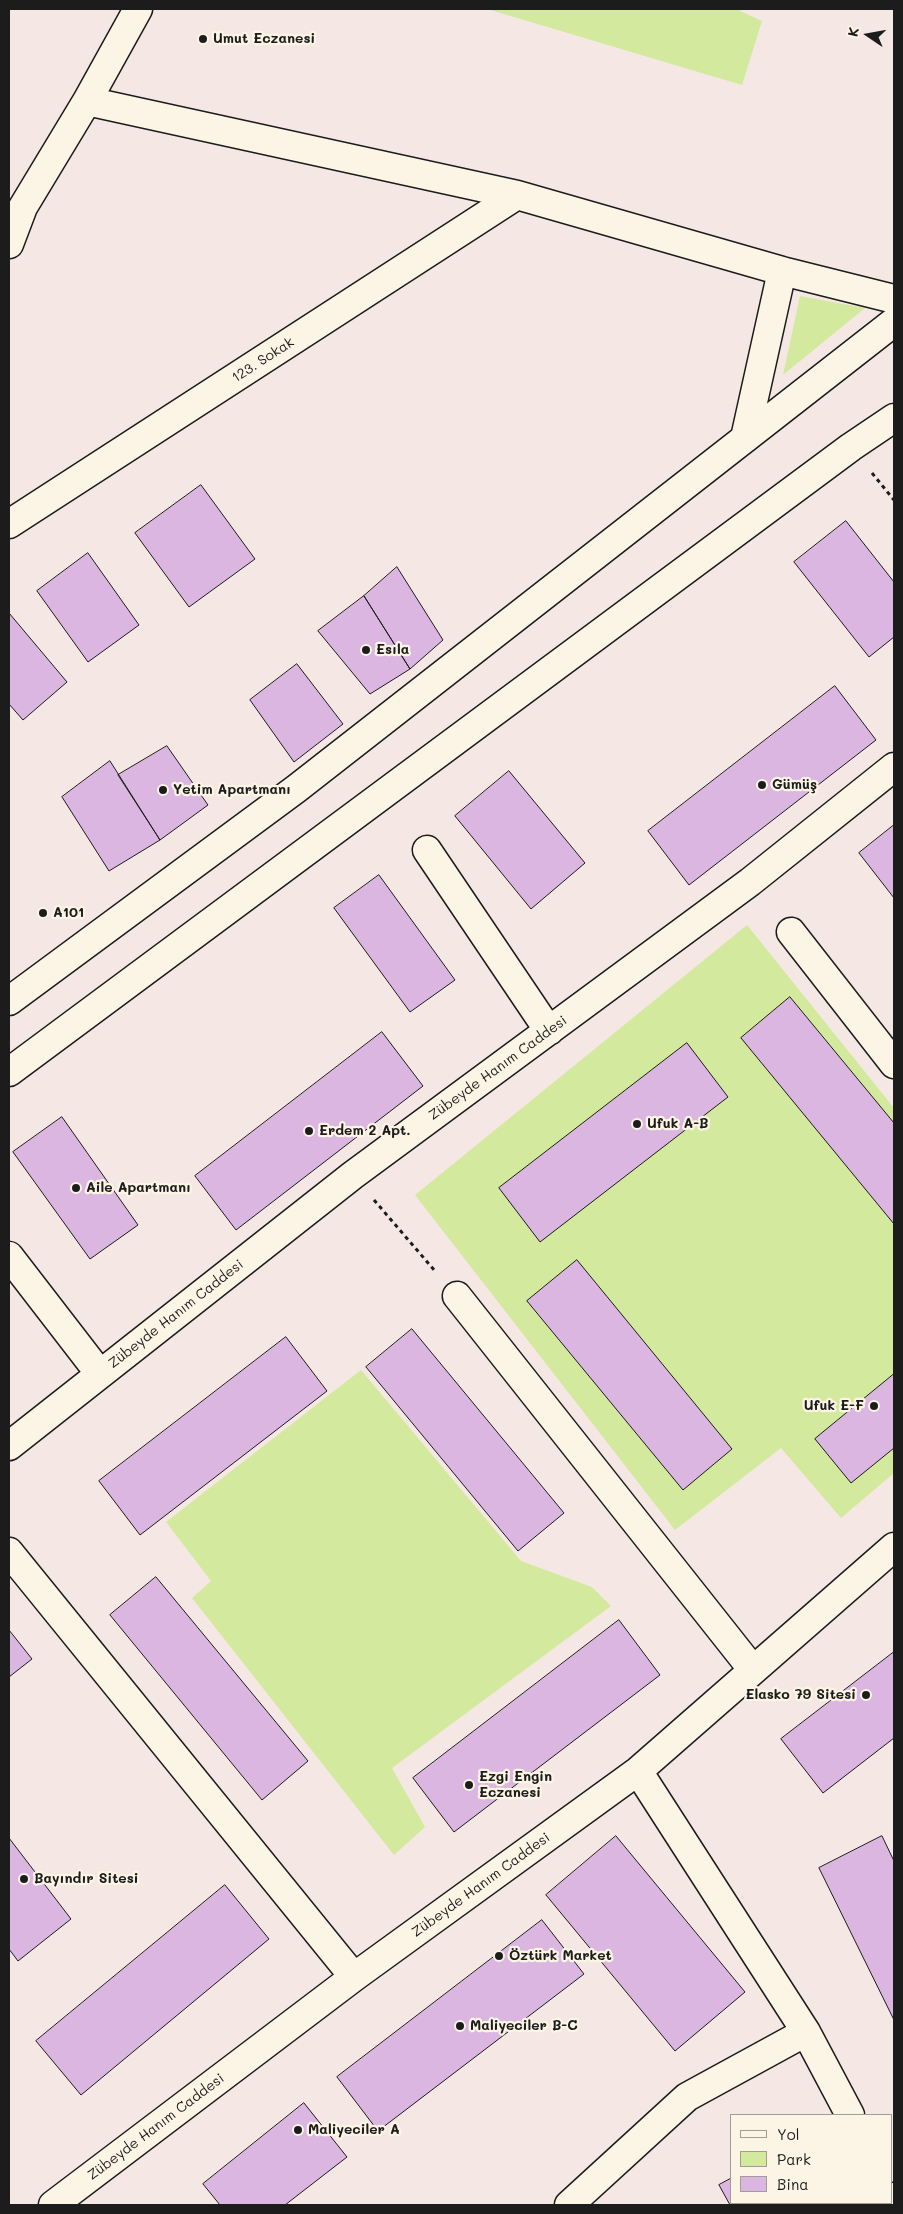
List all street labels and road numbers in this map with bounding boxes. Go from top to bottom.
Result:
street label: 123. Sokak [229,334,297,386]
street label: Zübeyde Hanım Caddesi [426,1012,570,1124]
street label: Zübeyde Hanım Caddesi [105,1256,247,1372]
street label: Zübeyde Hanım Caddesi [409,1829,553,1941]
street label: Zübeyde Hanım Caddesi [84,2070,228,2184]

